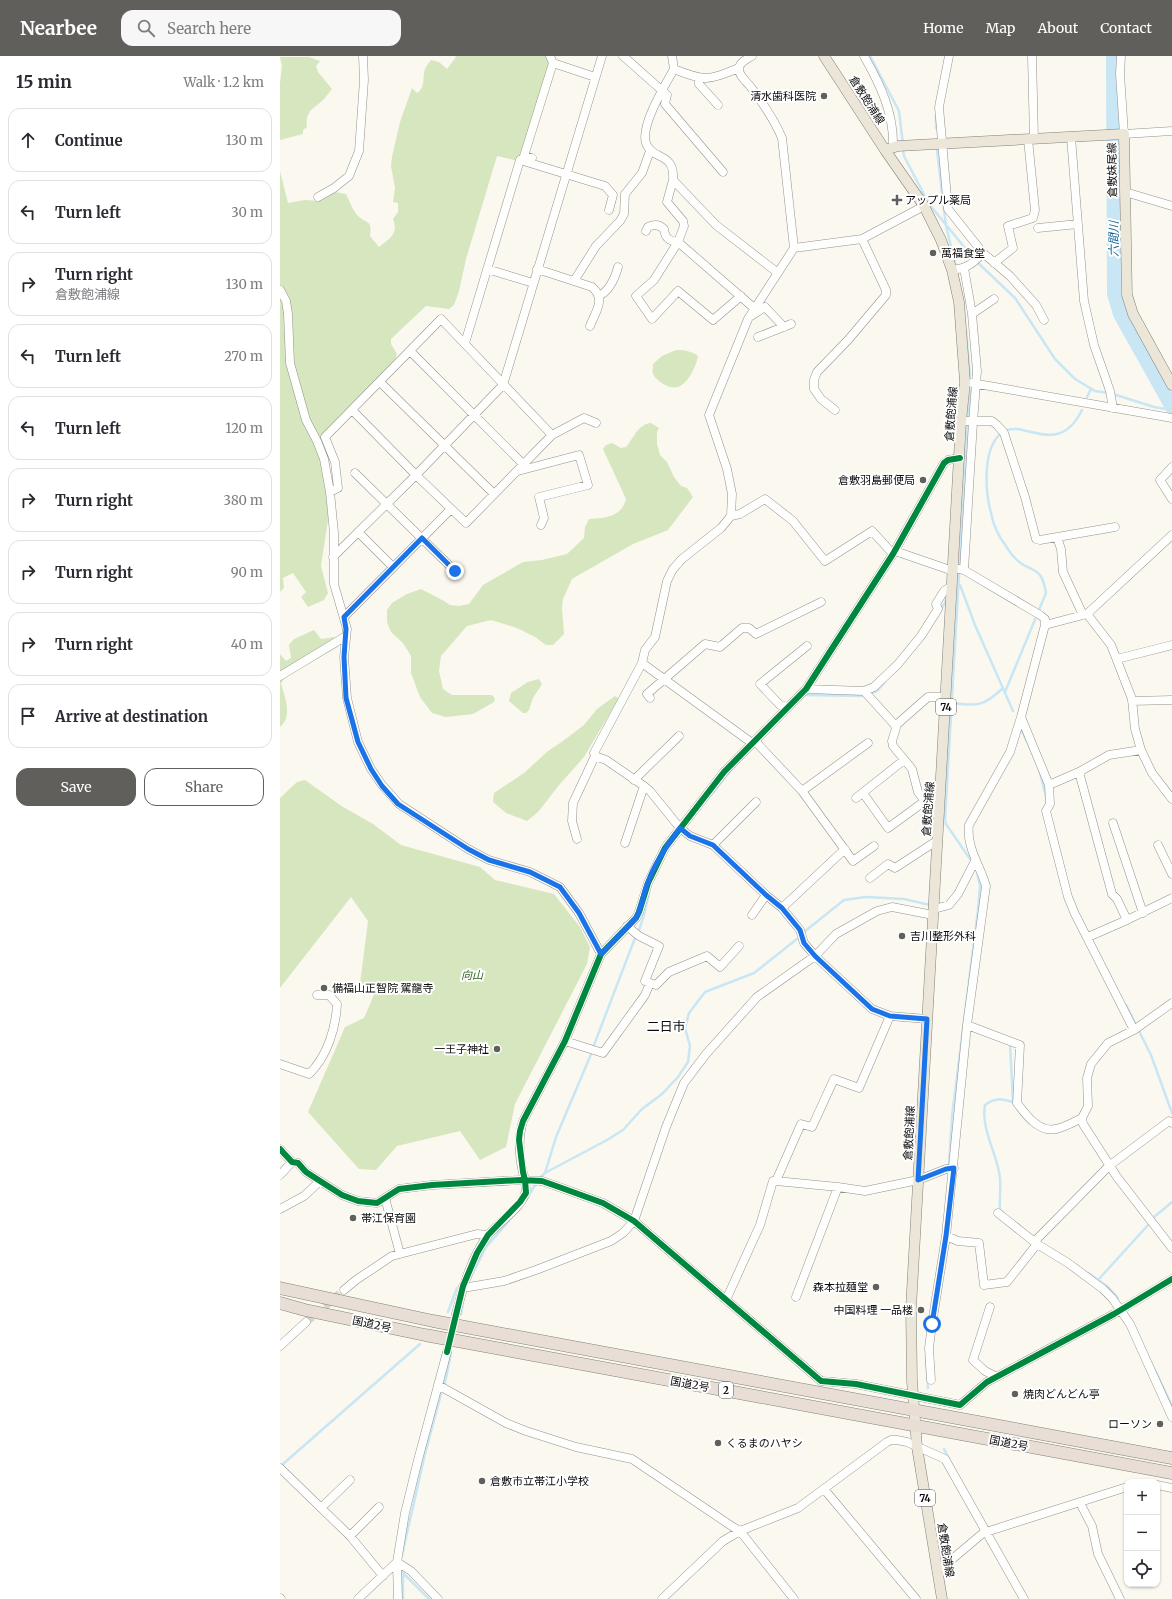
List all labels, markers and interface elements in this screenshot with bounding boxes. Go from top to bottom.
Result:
search box [121,10,401,46]
text: Nearbee [20,16,97,40]
icon: search [135,17,157,39]
text: Search here [167,19,251,38]
text: Home [923,19,964,37]
text: Map [986,19,1015,37]
text: About [1037,19,1078,37]
text: Contact [1100,19,1152,37]
text: 15 min [16,71,72,93]
street label: 倉敷飽浦線 [846,73,888,127]
text: Walk · 1.2 km [184,74,264,91]
place label: 清水歯科医院 [750,89,816,103]
marker: 清水歯科医院 [819,91,829,101]
icon: ahead [17,129,39,151]
text: Continue [55,131,123,150]
text: 130 m [226,132,263,149]
street label: 倉敷妹尾線 [1105,142,1119,198]
place label: アップル薬局 [905,193,971,207]
marker: アップル薬局 [892,195,902,205]
icon: left [17,201,39,223]
text: Turn left [55,203,121,222]
text: 30 m [231,204,263,221]
water label: 六間川 [1106,219,1121,257]
place label: 萬福食堂 [941,246,985,260]
marker: 萬福食堂 [928,248,938,258]
text: Turn right [55,265,133,284]
icon: right [17,273,39,295]
text: 130 m [226,276,263,293]
text: 倉敷飽浦線 [55,286,120,303]
icon: left [17,345,39,367]
text: Turn left [55,347,121,366]
text: 270 m [224,348,263,365]
street label: 倉敷飽浦線 [942,386,960,442]
icon: left [17,417,39,439]
text: Turn left [55,419,121,438]
text: 120 m [225,420,263,437]
place label: 倉敷羽島郵便局 [838,473,915,487]
marker: 倉敷羽島郵便局 [918,475,928,485]
icon: right [17,489,39,511]
text: Turn right [55,491,133,510]
text: 380 m [224,492,263,509]
icon: right [17,561,39,583]
route end [446,562,464,580]
text: Turn right [55,563,133,582]
text: 90 m [231,564,263,581]
icon: right [17,633,39,655]
text: Turn right [55,635,133,654]
text: 40 m [231,636,263,653]
road number: 74 [936,699,956,715]
icon: arrive [17,705,39,727]
text: Arrive at destination [55,707,208,726]
button: Save [16,768,136,806]
button: Share [144,768,264,806]
street label: 倉敷飽浦線 [919,781,937,837]
place label: 吉川整形外科 [910,929,976,943]
marker: 吉川整形外科 [897,931,907,941]
park label: 向山 [461,968,484,982]
place label: 備福山正智院 駕龍寺 [332,981,434,995]
marker: 備福山正智院 駕龍寺 [319,983,329,993]
district label: 二日市 [646,1018,686,1035]
place label: 一王子神社 [434,1042,489,1056]
marker: 一王子神社 [492,1044,502,1054]
street label: 倉敷飽浦線 [901,1105,917,1161]
place label: 帯江保育園 [361,1211,416,1225]
marker: 帯江保育園 [348,1213,358,1223]
place label: 森本拉麺堂 [813,1280,868,1294]
marker: 森本拉麺堂 [871,1282,881,1292]
place label: 中国料理 一品楼 [833,1303,913,1317]
marker: 中国料理 一品楼 [916,1305,926,1315]
street label: 国道2号 [351,1313,393,1335]
route start [923,1315,941,1333]
street label: 国道2号 [669,1374,711,1394]
road number: 2 [719,1382,733,1398]
place label: 焼肉どんどん亭 [1023,1387,1100,1401]
marker: 焼肉どんどん亭 [1010,1389,1020,1399]
place label: ローソン [1108,1417,1152,1431]
marker: ローソン [1155,1419,1165,1429]
street label: 国道2号 [988,1432,1030,1454]
place label: くるまのハヤシ [726,1436,803,1450]
marker: くるまのハヤシ [713,1438,723,1448]
place label: 倉敷市立帯江小学校 [490,1474,589,1488]
marker: 倉敷市立帯江小学校 [477,1476,487,1486]
map controls [1124,1479,1160,1587]
button: + [1124,1479,1160,1515]
road number: 74 [915,1490,935,1506]
button: − [1124,1515,1160,1551]
street label: 倉敷飽浦線 [935,1522,957,1578]
button: locate [1124,1551,1160,1587]

